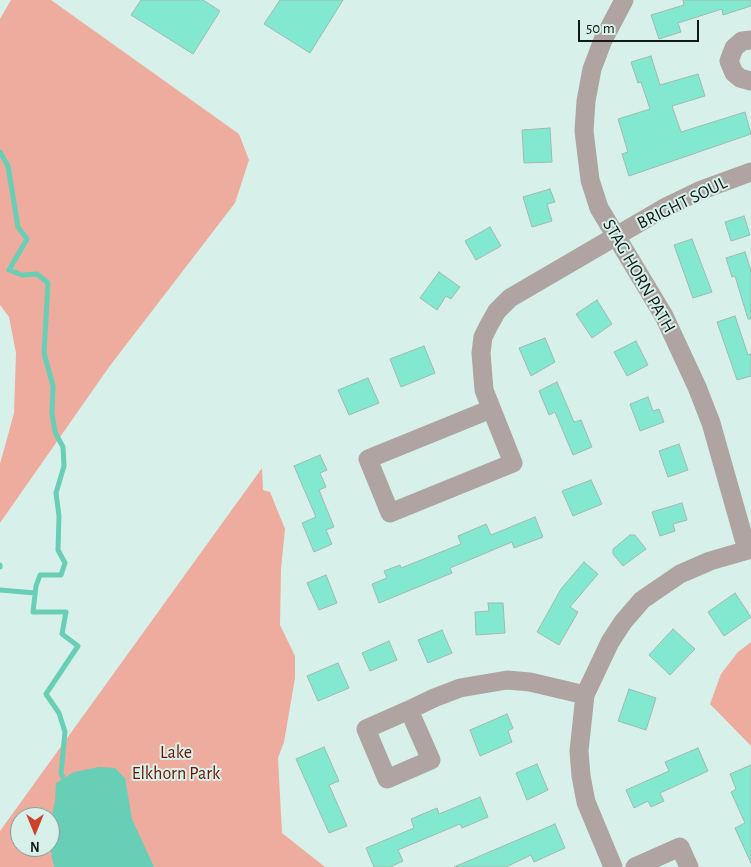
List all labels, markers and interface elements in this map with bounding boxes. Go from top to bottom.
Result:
scale bar [581,10,702,42]
text: 50 m [586,21,615,36]
street label: BRIGHT SOUL [633,172,731,234]
street label: STAG HORN PATH [598,215,680,337]
park label: Lake Elkhorn Park [132,742,220,784]
north arrow [10,807,60,857]
text: N [30,839,40,853]

